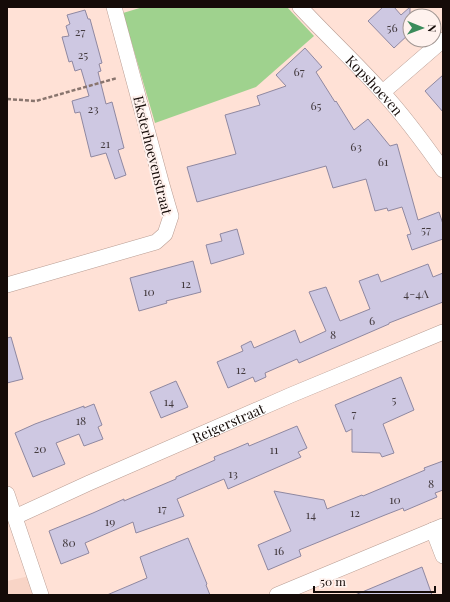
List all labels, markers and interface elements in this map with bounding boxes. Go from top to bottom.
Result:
north arrow [402,8,442,48]
house number: 56 [386,19,398,35]
house number: 27 [75,23,85,39]
text: N [425,24,440,32]
house number: 25 [78,46,88,62]
street label: Kopshoeven [342,50,408,120]
house number: 67 [293,63,305,79]
street label: Eksterhoevenstraat [129,94,177,217]
house number: 65 [310,97,322,113]
house number: 23 [87,100,99,116]
house number: 21 [100,135,111,151]
house number: 63 [350,138,362,154]
house number: 61 [378,153,389,169]
house number: 57 [421,221,431,237]
house number: 12 [181,275,191,291]
house number: 10 [143,283,155,299]
house number: 4-4A [403,285,429,301]
house number: 6 [369,312,375,328]
house number: 8 [330,326,336,342]
house number: 12 [236,361,246,377]
house number: 5 [392,391,397,407]
house number: 14 [164,393,174,409]
street label: Reigerstraat [189,398,268,447]
house number: 7 [352,405,357,421]
house number: 18 [76,412,86,428]
house number: 20 [34,440,46,456]
house number: 11 [270,441,279,457]
house number: 13 [228,465,238,481]
house number: 8 [428,475,434,491]
house number: 10 [389,491,401,507]
house number: 17 [157,500,167,516]
house number: 12 [350,504,360,520]
house number: 14 [306,506,316,522]
house number: 19 [105,513,115,529]
house number: 80 [62,534,76,550]
house number: 16 [274,542,284,558]
scale bar [314,568,435,594]
text: 50 m [320,573,346,589]

